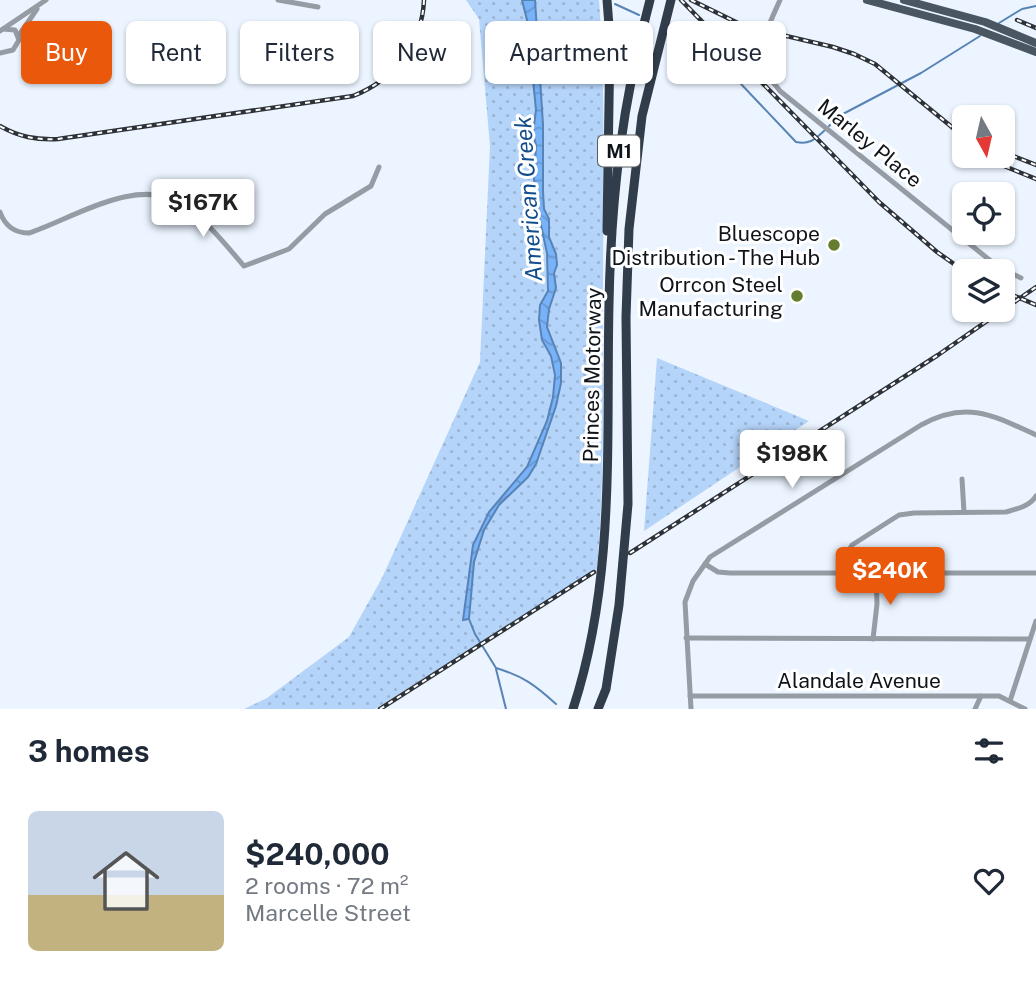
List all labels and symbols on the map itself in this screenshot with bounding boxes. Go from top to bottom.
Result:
street label: Marley Place [813,93,927,193]
north arrow [952,105,1015,168]
water label: American Creek [509,115,547,282]
road number: M1 [598,136,640,167]
pin: $167K [154,180,252,239]
place label: Bluescope Distribution - The Hub [611,221,820,270]
marker: Bluescope Distribution - The Hub [826,237,842,253]
place label: Orrcon Steel Manufacturing [638,272,783,321]
street label: Princes Motorway [578,287,606,463]
marker: Orrcon Steel Manufacturing [789,288,805,304]
pin: $198K [743,430,841,490]
pin: $240K [841,548,939,607]
street label: Alandale Avenue [777,668,941,693]

